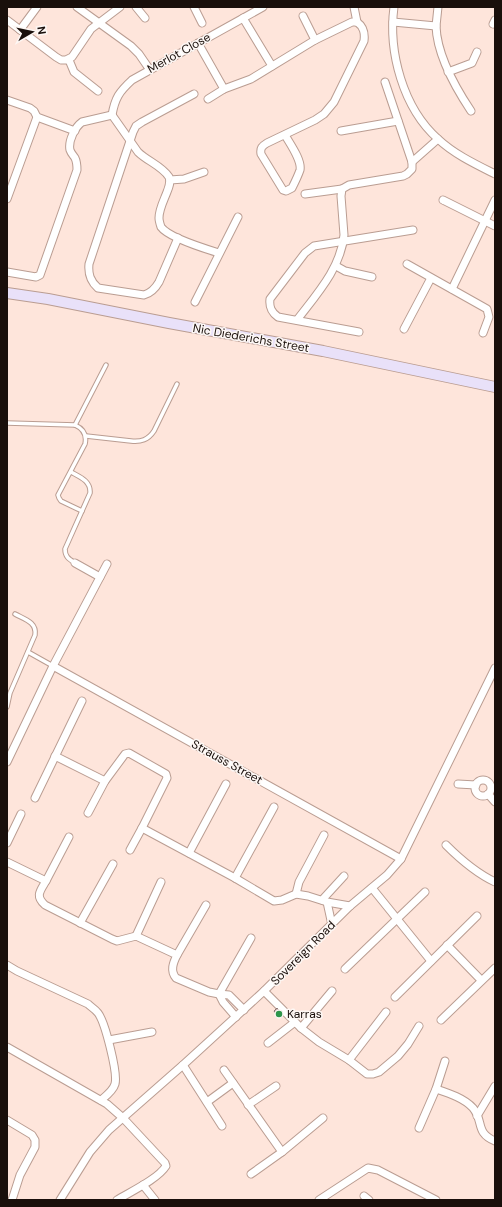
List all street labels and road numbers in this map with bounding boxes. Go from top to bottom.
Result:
street label: Merlot Close [144,29,214,77]
street label: Nic Diederichs Street [192,320,311,356]
street label: Strauss Street [189,736,266,788]
street label: Sovereign Road [267,917,339,989]

